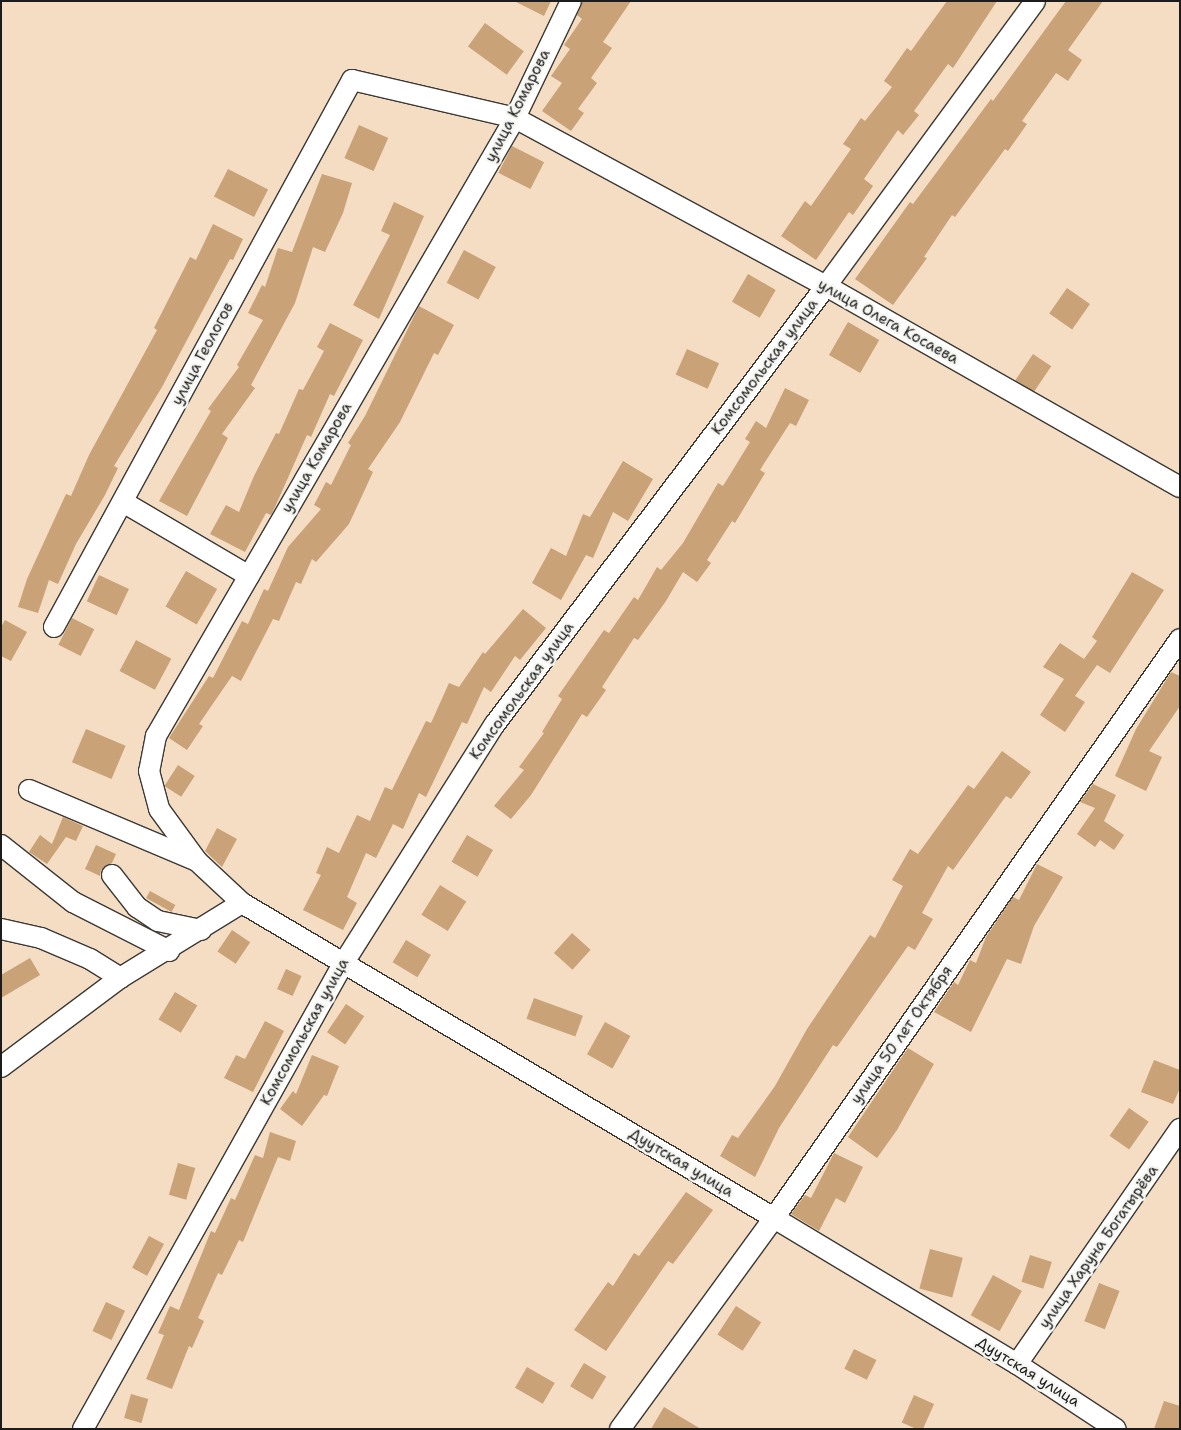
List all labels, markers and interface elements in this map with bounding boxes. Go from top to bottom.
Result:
street label: улица Комарова [482,47,554,165]
street label: улица Олега Косаева [814,276,962,368]
street label: Комсомольская улица [708,296,822,438]
street label: улица Геологов [168,300,238,408]
street label: улица Комарова [278,400,356,516]
street label: Комсомольская улица [466,619,578,763]
street label: Комсомольская улица [257,955,353,1109]
street label: улица 50 лет Октября [847,962,957,1108]
street label: Дуутская улица [626,1125,736,1201]
street label: улица Харуна Богатырёва [1036,1162,1162,1332]
street label: Дуутская улица [973,1333,1083,1411]

